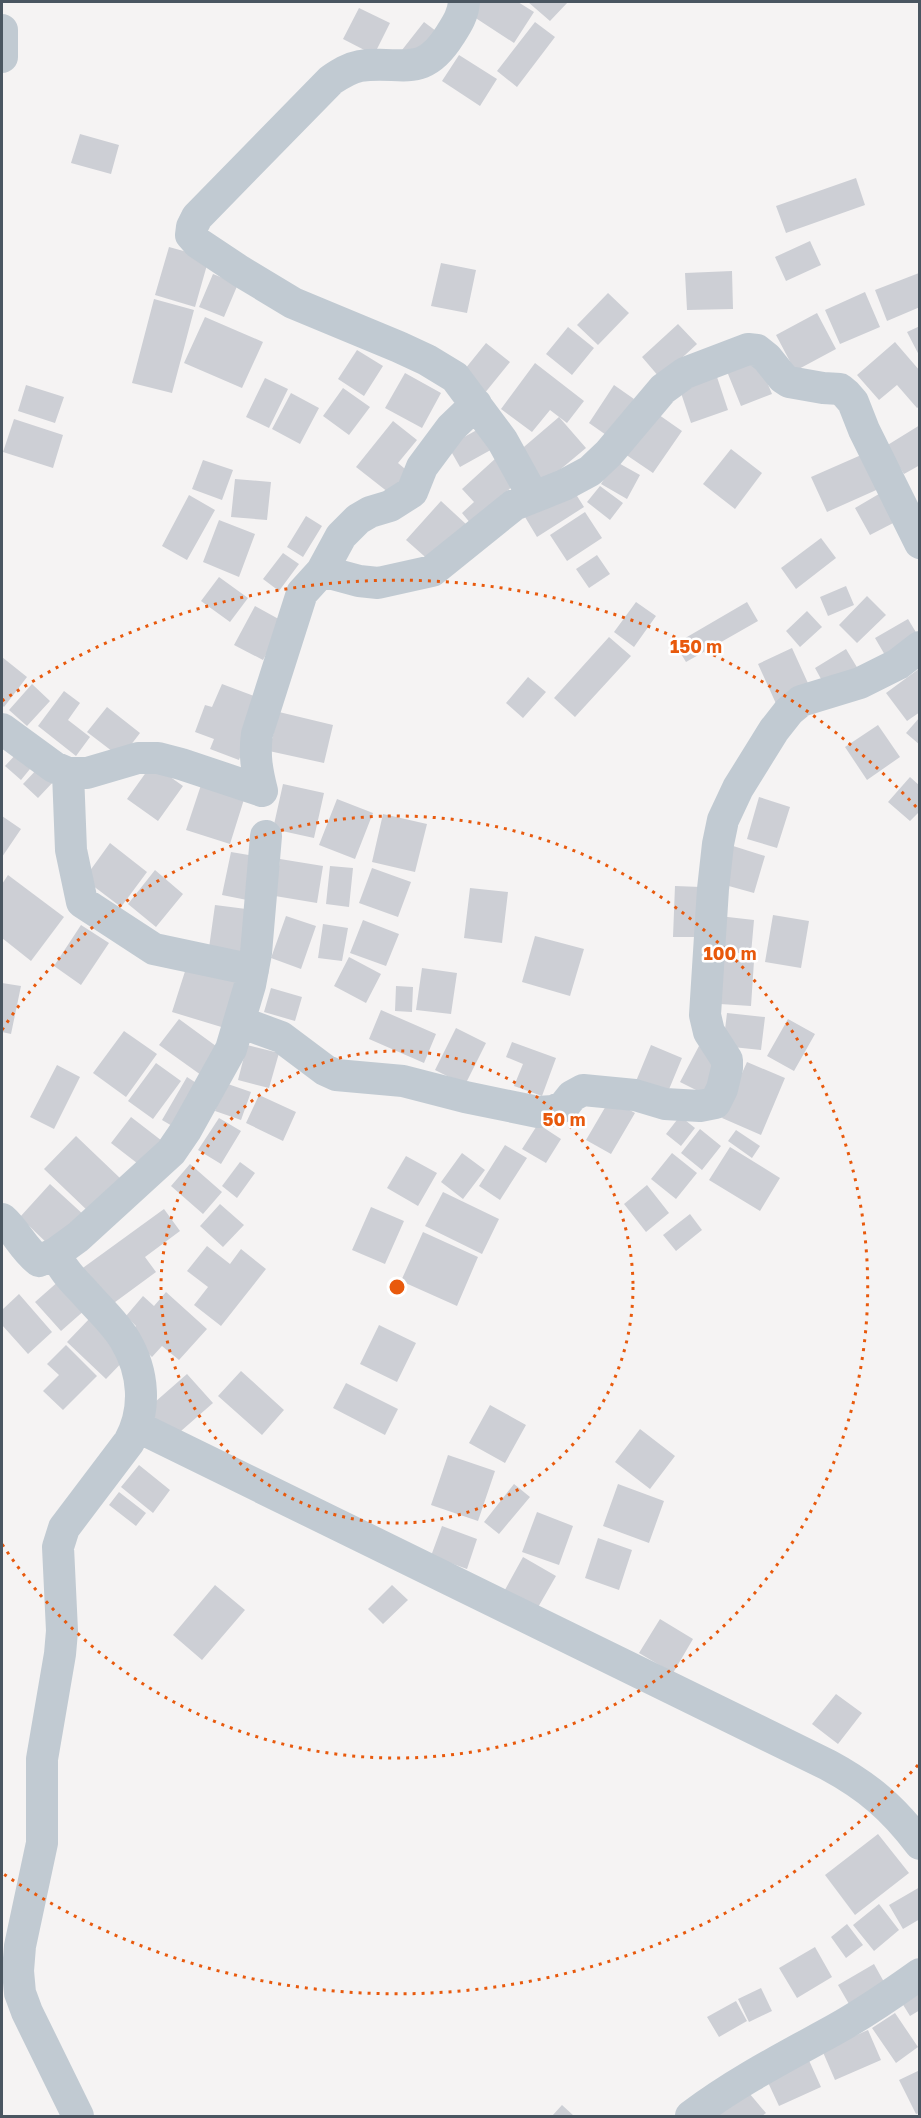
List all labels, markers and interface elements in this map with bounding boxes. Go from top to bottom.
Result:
text: 150 m [670,635,722,657]
text: 100 m [704,942,756,964]
text: 50 m [543,1108,585,1130]
centre of rings [387,1277,407,1297]

